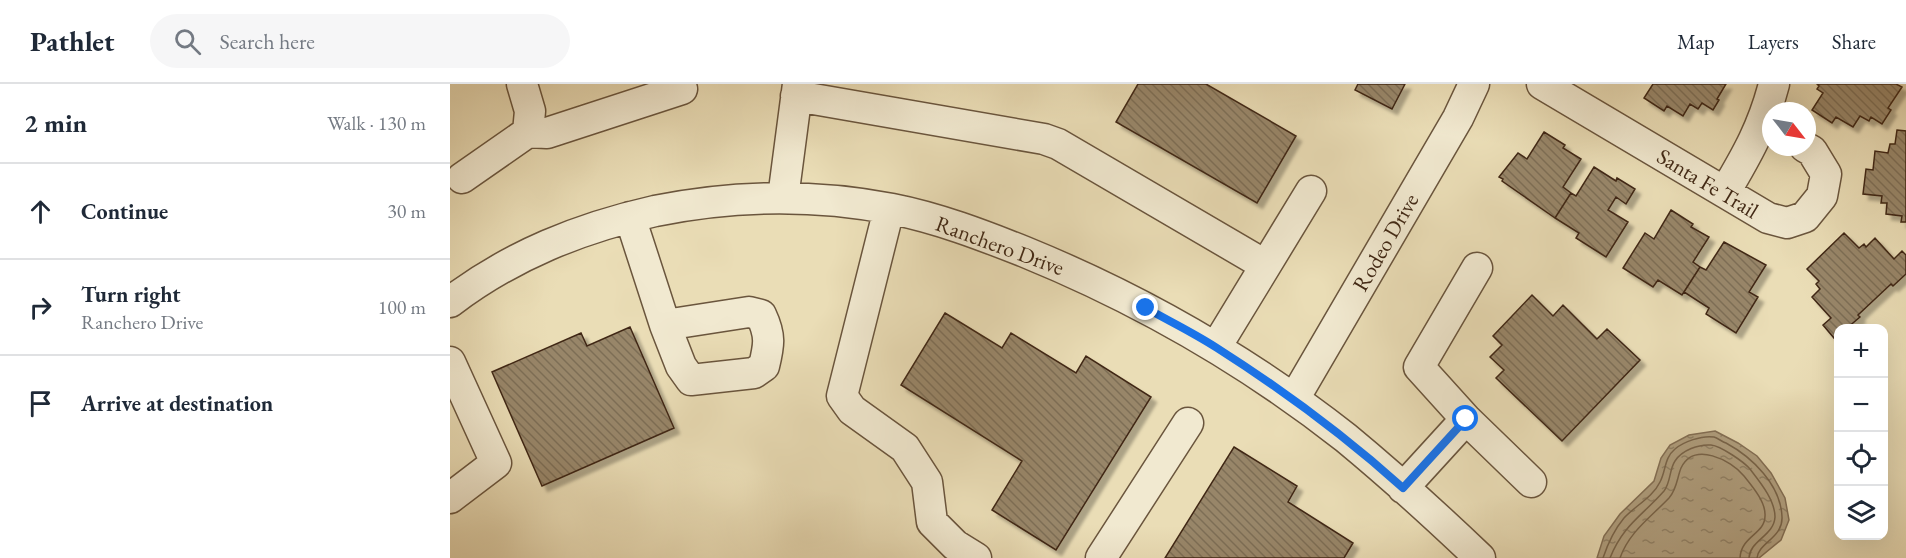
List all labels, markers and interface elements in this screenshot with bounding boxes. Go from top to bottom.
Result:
search box [150,14,570,68]
text: Pathlet [30,23,114,59]
icon: search [171,25,204,58]
text: Search here [219,27,315,56]
text: Map [1677,28,1715,55]
text: Layers [1748,28,1799,55]
text: Share [1832,28,1876,55]
north arrow [1762,102,1816,156]
text: 2 min [24,106,87,140]
text: Walk · 130 m [327,110,426,136]
street label: Santa Fe Trail [1652,142,1764,225]
street label: Rodeo Drive [1346,188,1425,296]
icon: ahead [24,195,57,228]
text: Continue [81,197,168,226]
text: 30 m [387,198,426,224]
street label: Ranchero Drive [932,209,1068,282]
text: Turn right [81,280,180,309]
icon: right [24,291,57,324]
text: 100 m [378,294,426,320]
route end [1132,294,1158,320]
text: Ranchero Drive [81,309,203,335]
map controls [1834,324,1888,540]
button: + [1834,324,1888,378]
button: − [1834,378,1888,432]
icon: arrive [24,387,57,420]
text: Arrive at destination [81,389,273,418]
route start [1452,405,1478,431]
button: locate [1834,432,1888,486]
button: layers [1834,486,1888,540]

